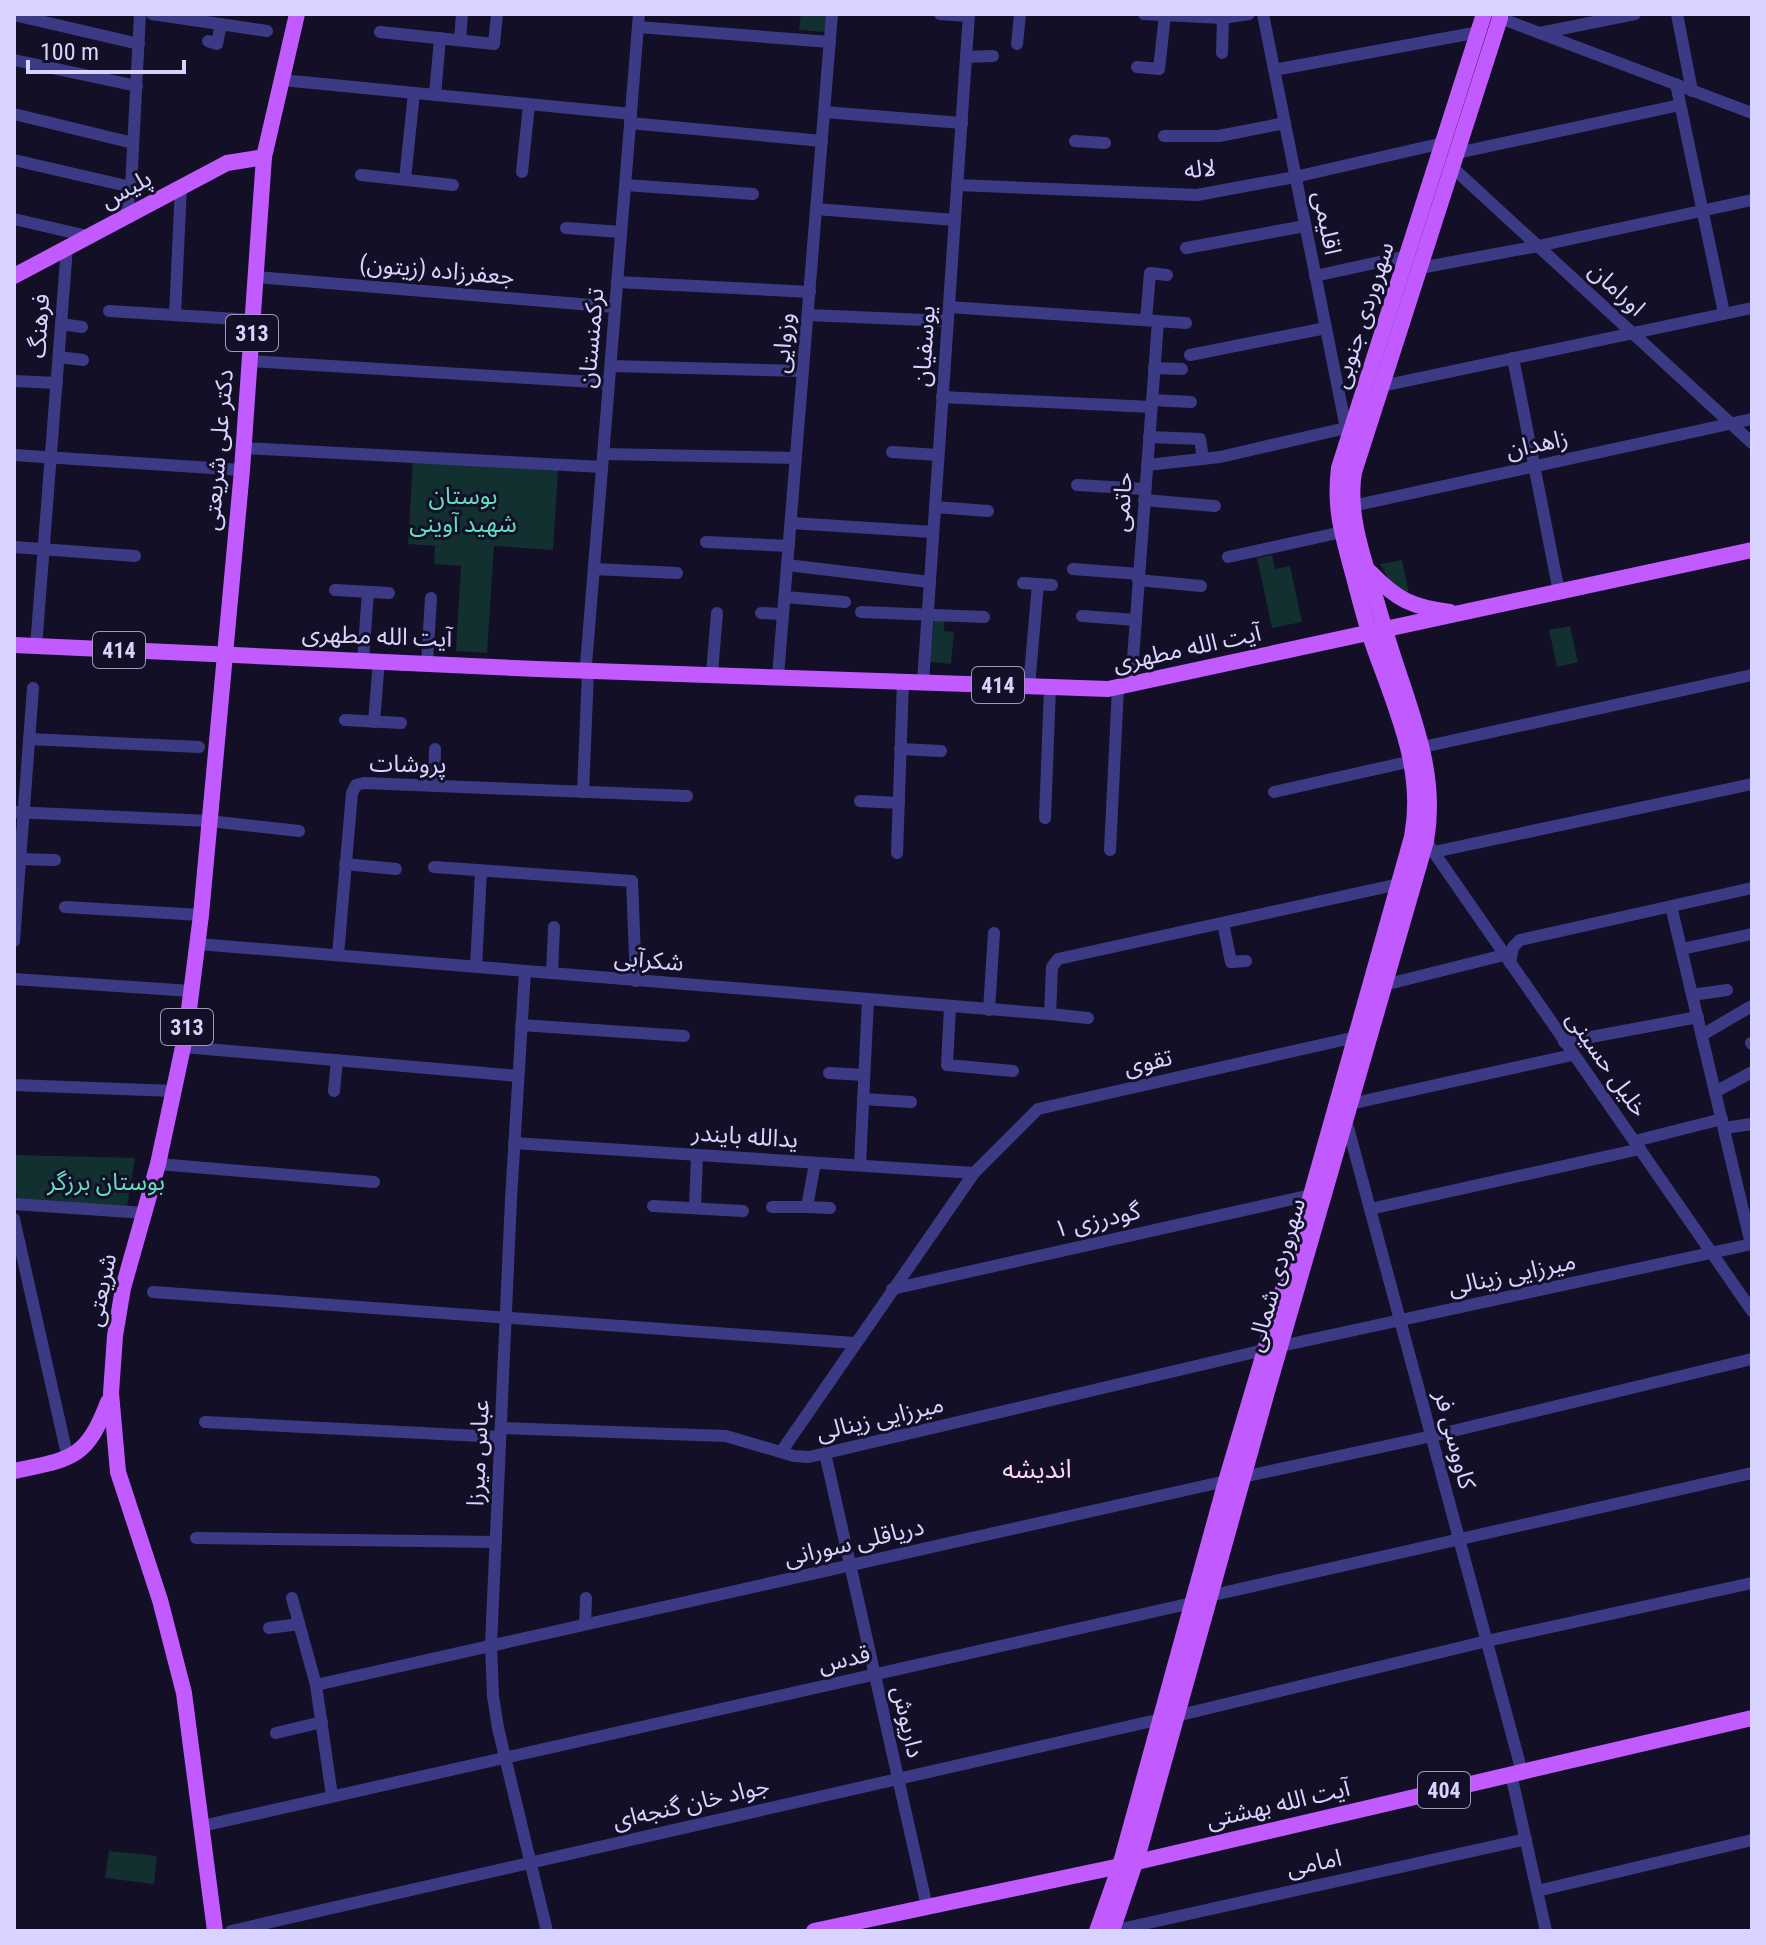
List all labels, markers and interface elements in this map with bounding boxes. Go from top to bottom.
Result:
scale bar [28,24,184,74]
text: 100 m [40,38,99,66]
street label: لاله [1183,154,1217,184]
street label: پلیس [96,164,157,215]
street label: اقلیمی [1307,189,1347,257]
street label: سهروردی جنوبی [1326,238,1400,392]
street label: جعفرزاده (زیتون) [358,249,516,291]
street label: اورامان [1583,256,1651,322]
street label: ترکمنستان [573,287,609,389]
street label: فرهنگ [23,293,55,359]
street label: یوسفیان [907,304,941,388]
street label: وزوایی [766,311,800,375]
road number: 313 [226,315,278,351]
street label: دکتر علی شریعتی [197,368,239,532]
street label: زاهدان [1503,424,1571,464]
street label: حاتمی [1106,471,1138,533]
park label: بوستان شهید آوینی [409,482,517,538]
street label: آیت الله مطهری [1111,618,1264,677]
street label: آیت الله مطهری [301,619,454,653]
road number: 414 [93,632,145,668]
road number: 414 [972,667,1024,703]
street label: پروشات [369,749,447,780]
street label: شکرآبی [613,943,685,977]
street label: خلیل حسینی [1560,1006,1654,1122]
road number: 313 [161,1009,213,1045]
street label: تقوی [1121,1043,1175,1081]
street label: یدالله بایندر [690,1118,799,1154]
park label: بوستان برزگر [46,1168,165,1196]
street label: سهروردی شمالی [1241,1195,1311,1355]
street label: گودرزی ۱ [1051,1196,1144,1244]
street label: میرزایی زینالی [1446,1247,1578,1301]
street label: شریعتی [80,1251,122,1329]
street label: کاووسی فر [1428,1387,1482,1493]
street label: میرزایی زینالی [814,1390,946,1446]
street label: عباس میرزا [461,1399,495,1507]
district label: اندیشه [1002,1454,1072,1484]
street label: دریاقلی سورانی [781,1512,927,1572]
street label: قدس [815,1639,873,1679]
street label: داریوش [886,1683,930,1761]
street label: جواد خان گنجه‌ای [610,1771,772,1835]
road number: 404 [1418,1772,1470,1808]
street label: آیت الله بهشتی [1203,1774,1353,1834]
street label: امامی [1284,1844,1344,1882]

